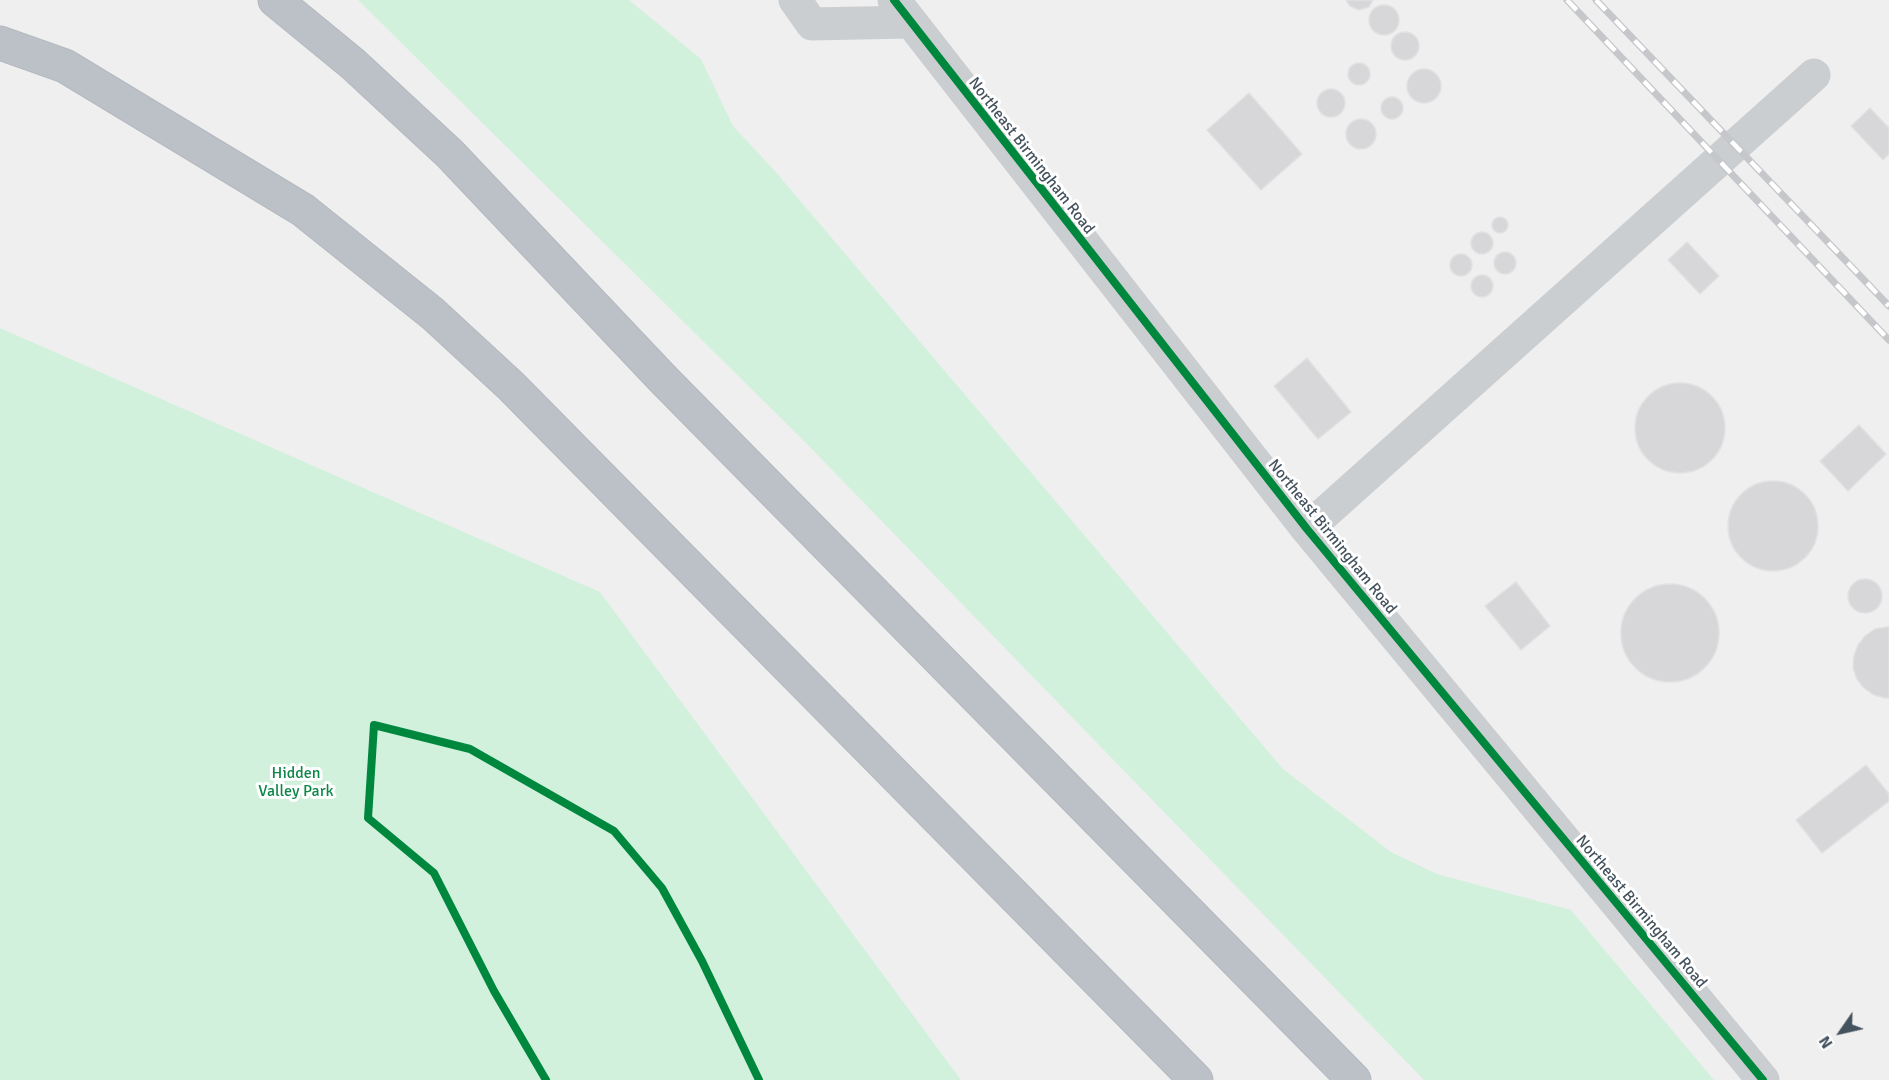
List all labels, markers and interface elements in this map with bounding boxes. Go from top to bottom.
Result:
street label: Northeast Birmingham Road [964,74,1098,238]
street label: Northeast Birmingham Road [1264,456,1400,618]
park label: Hidden Valley Park [258,764,334,802]
street label: Northeast Birmingham Road [1571,832,1711,992]
north arrow [1811,1002,1871,1062]
text: N [1815,1032,1837,1052]

